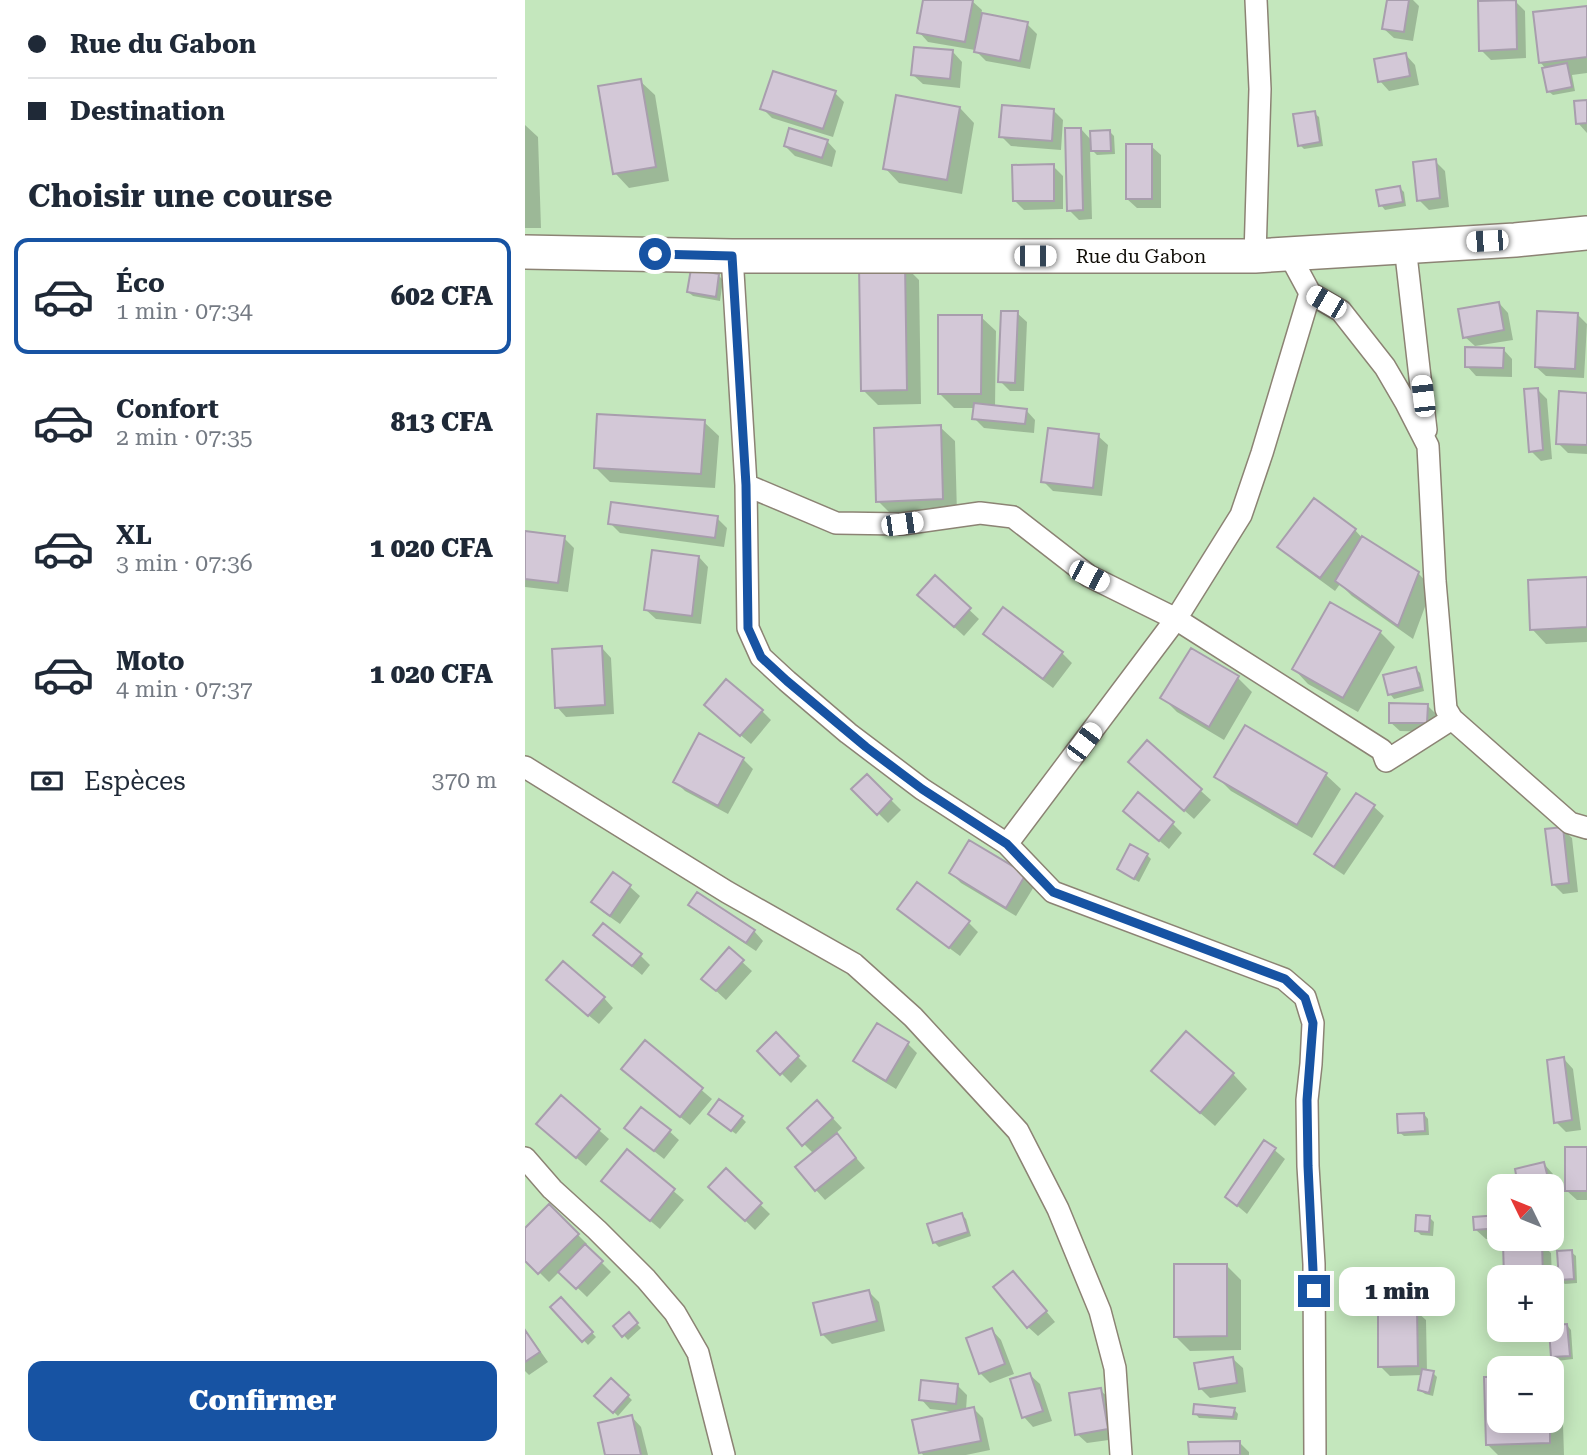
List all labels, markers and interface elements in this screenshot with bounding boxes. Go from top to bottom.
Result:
text: Rue du Gabon [70,29,256,59]
text: Destination [70,96,225,126]
text: Choisir une course [28,177,332,215]
car [1466,229,1509,253]
route start [639,238,671,270]
street label: Rue du Gabon [1076,245,1206,268]
car [1015,246,1057,267]
icon: car [32,265,95,328]
text: Éco [116,268,165,298]
text: 602 CFA [391,281,493,311]
car [1303,282,1350,322]
text: 1 min · 07:34 [116,298,253,325]
car [1411,374,1436,418]
icon: car [32,391,95,454]
text: Confort [116,394,219,424]
text: 813 CFA [391,407,493,437]
text: 2 min · 07:35 [116,424,253,451]
car [880,511,925,537]
icon: car [32,517,95,580]
text: XL [116,520,152,550]
text: 1 020 CFA [370,533,493,563]
text: 3 min · 07:36 [116,550,253,577]
car [1066,557,1113,595]
icon: car [32,643,95,706]
text: Moto [116,646,185,676]
text: 1 020 CFA [370,659,493,689]
text: 4 min · 07:37 [116,676,253,703]
car [1063,719,1106,765]
icon: cash [28,762,66,800]
text: Espèces [84,766,186,796]
text: 370 m [432,767,497,794]
north arrow [1487,1174,1565,1251]
map controls [1487,1174,1564,1433]
button: + [1487,1265,1564,1342]
callout: 1 min [1339,1266,1454,1316]
route end [1298,1275,1330,1307]
text: 1 min [1365,1278,1429,1305]
button: − [1487,1356,1564,1433]
button: Confirmer [28,1361,497,1441]

